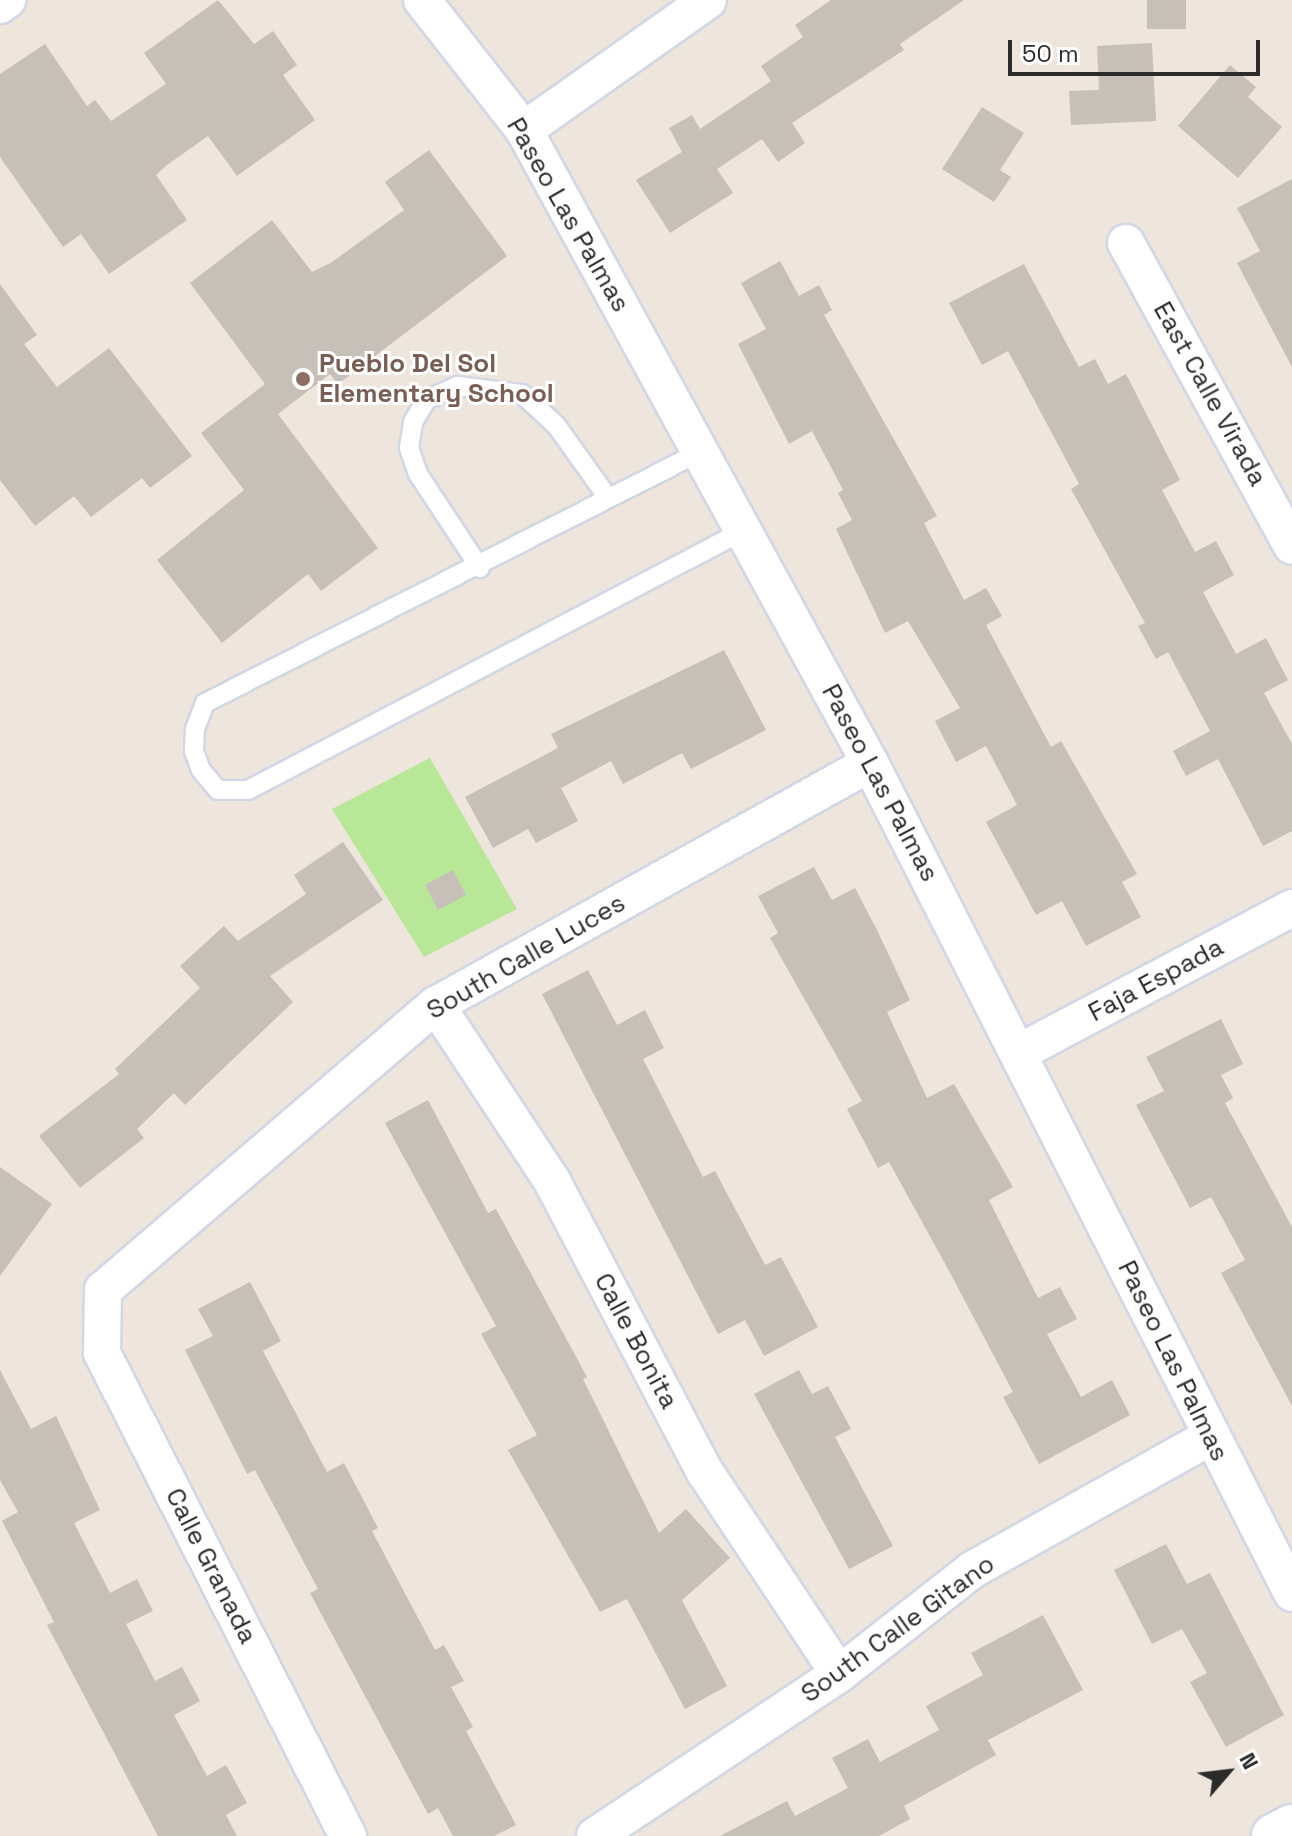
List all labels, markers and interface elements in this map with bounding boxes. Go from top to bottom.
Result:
scale bar [1012,24,1264,74]
text: 50 m [1022,38,1079,69]
street label: Paseo Las Palmas [500,112,636,318]
street label: East Calle Virada [1146,296,1274,492]
place label: Pueblo Del Sol Elementary School [319,348,554,410]
marker: Pueblo Del Sol Elementary School [294,370,312,388]
street label: Paseo Las Palmas [815,679,945,887]
street label: South Calle Luces [421,888,631,1026]
street label: Faja Espada [1083,931,1229,1029]
street label: Paseo Las Palmas [1111,1256,1235,1466]
street label: Calle Bonita [587,1268,685,1414]
street label: Calle Granada [158,1483,264,1649]
street label: South Calle Gitano [795,1548,1001,1710]
north arrow [1188,1732,1268,1812]
text: N [1233,1748,1265,1774]

